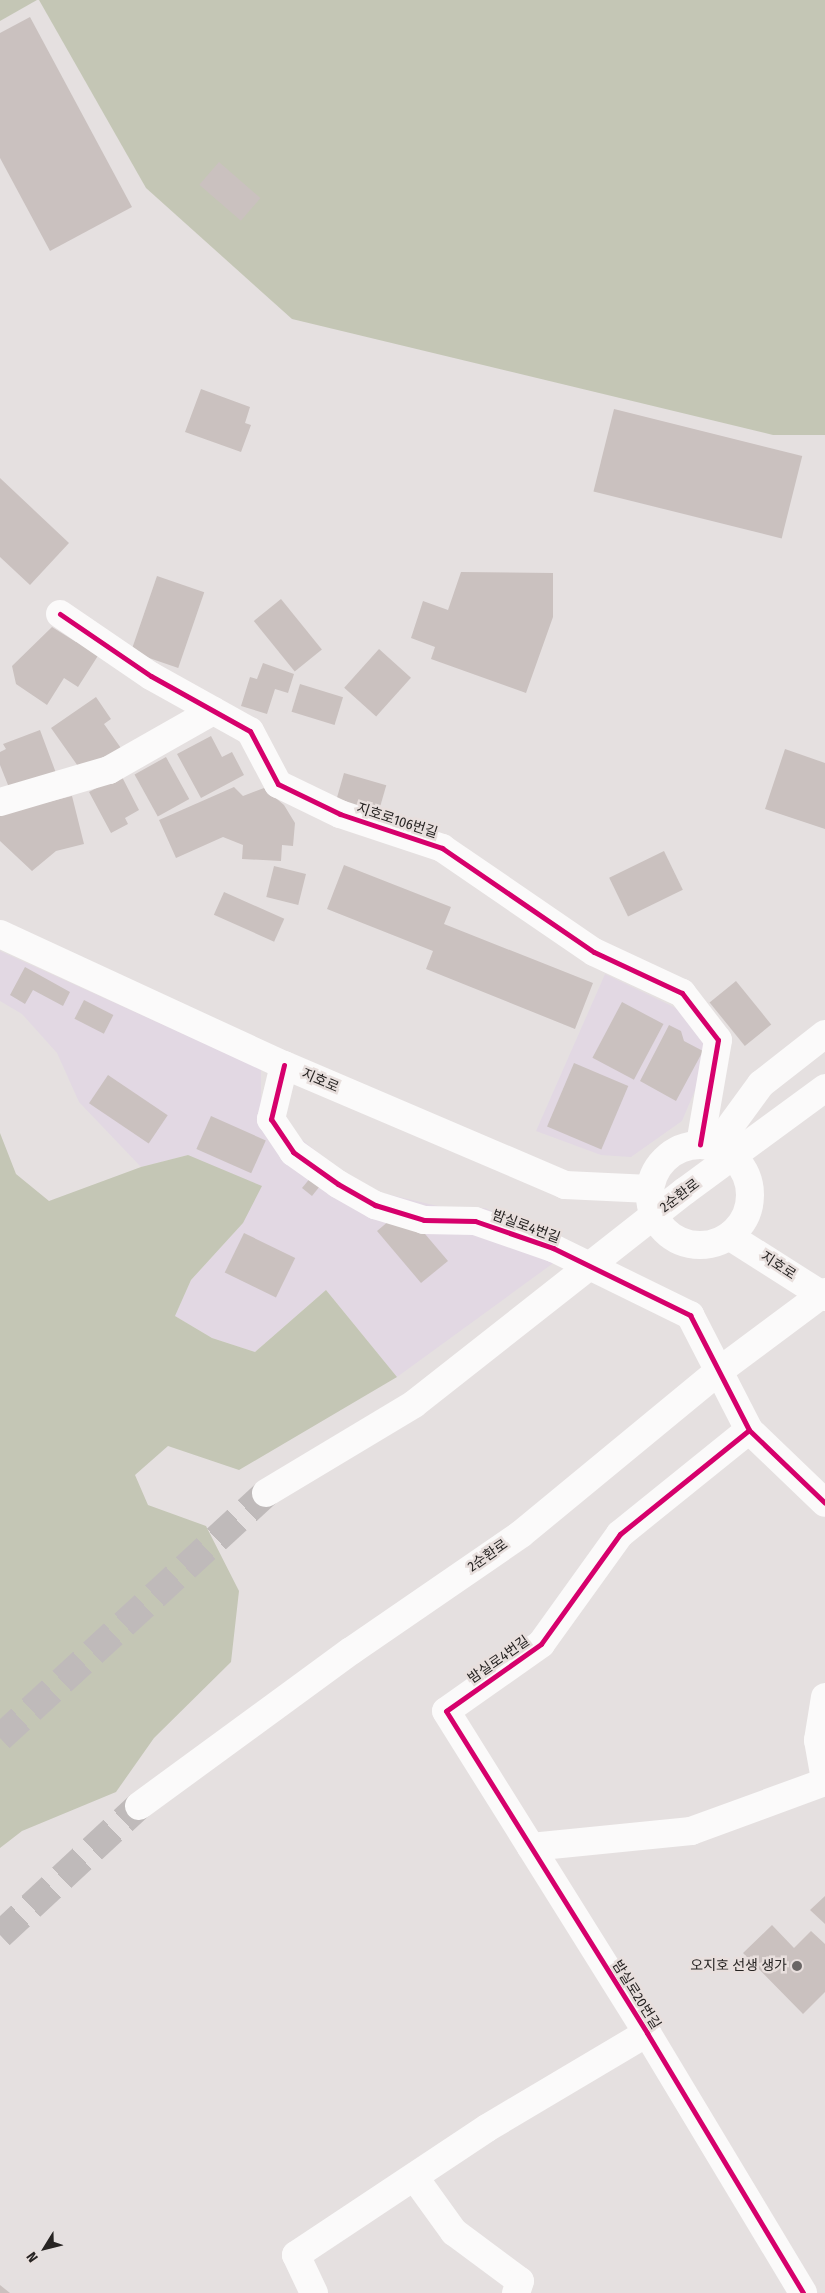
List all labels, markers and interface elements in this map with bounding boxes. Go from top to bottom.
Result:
street label: 지호로106번길 [354,800,440,842]
street label: 지호로 [299,1066,341,1096]
street label: 2순환로 [657,1176,703,1216]
street label: 밤실로4번길 [490,1207,562,1247]
street label: 지호로 [757,1248,799,1284]
street label: 2순환로 [465,1536,511,1576]
street label: 밤실로4번길 [465,1633,533,1687]
street label: 밤실로20번길 [608,1958,664,2032]
place label: 오지호 선생 생가 [690,1958,787,1974]
marker: 오지호 선생 생가 [791,1960,803,1972]
north arrow [20,2223,70,2273]
text: N [23,2249,42,2266]

